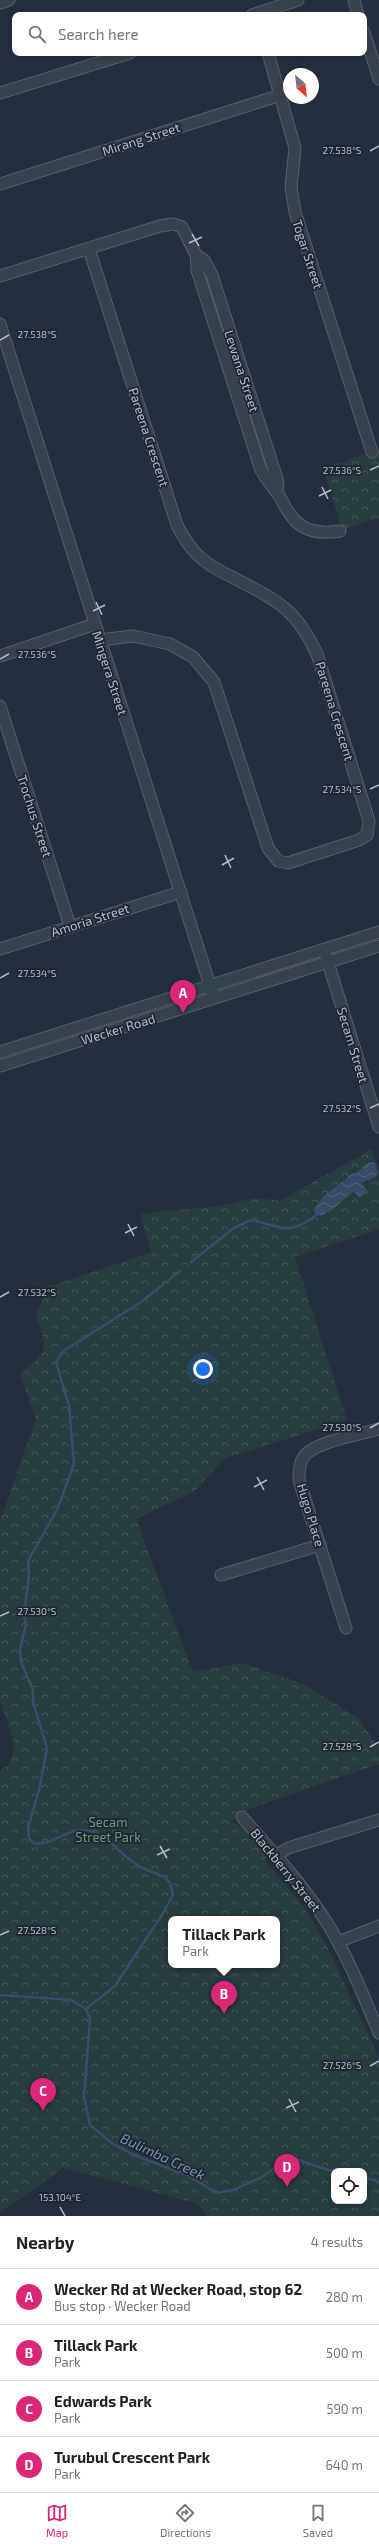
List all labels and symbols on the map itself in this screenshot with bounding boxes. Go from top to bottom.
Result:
north arrow [283,68,319,104]
street label: Mirang Street [100,119,182,159]
text: 27.538°S [323,144,362,156]
street label: Togar Street [289,217,327,291]
text: 27.538°S [18,328,57,340]
street label: Lewana Street [221,328,263,414]
street label: Pareena Crescent [125,385,173,489]
text: 27.536°S [323,464,362,476]
street label: Mingera Street [89,629,131,717]
text: 27.536°S [18,648,57,660]
street label: Pareena Crescent [312,659,358,763]
street label: Trochus Street [14,773,56,859]
text: 27.534°S [323,783,362,795]
street label: Amoria Street [49,900,131,940]
text: 27.534°S [18,967,57,979]
pin: A [170,980,196,1013]
street label: Secam Street [334,1005,372,1085]
street label: Wecker Road [79,1010,157,1048]
text: 27.532°S [323,1102,362,1114]
text: 27.532°S [18,1286,57,1298]
your location [193,1359,213,1379]
text: 27.530°S [323,1421,362,1433]
street label: Hugo Place [294,1481,328,1549]
text: 27.530°S [18,1605,57,1617]
text: 27.528°S [323,1740,362,1752]
park label: Secam Street Park [75,1814,141,1845]
street label: Blackberry Street [248,1825,324,1915]
text: 27.528°S [18,1924,57,1936]
pin: B [211,1981,237,2014]
text: 27.526°S [323,2059,362,2071]
pin: C [30,2078,56,2111]
water label: Bulimba Creek [118,2129,208,2183]
pin: D [274,2154,300,2187]
text: 153.104°E [39,2191,81,2203]

